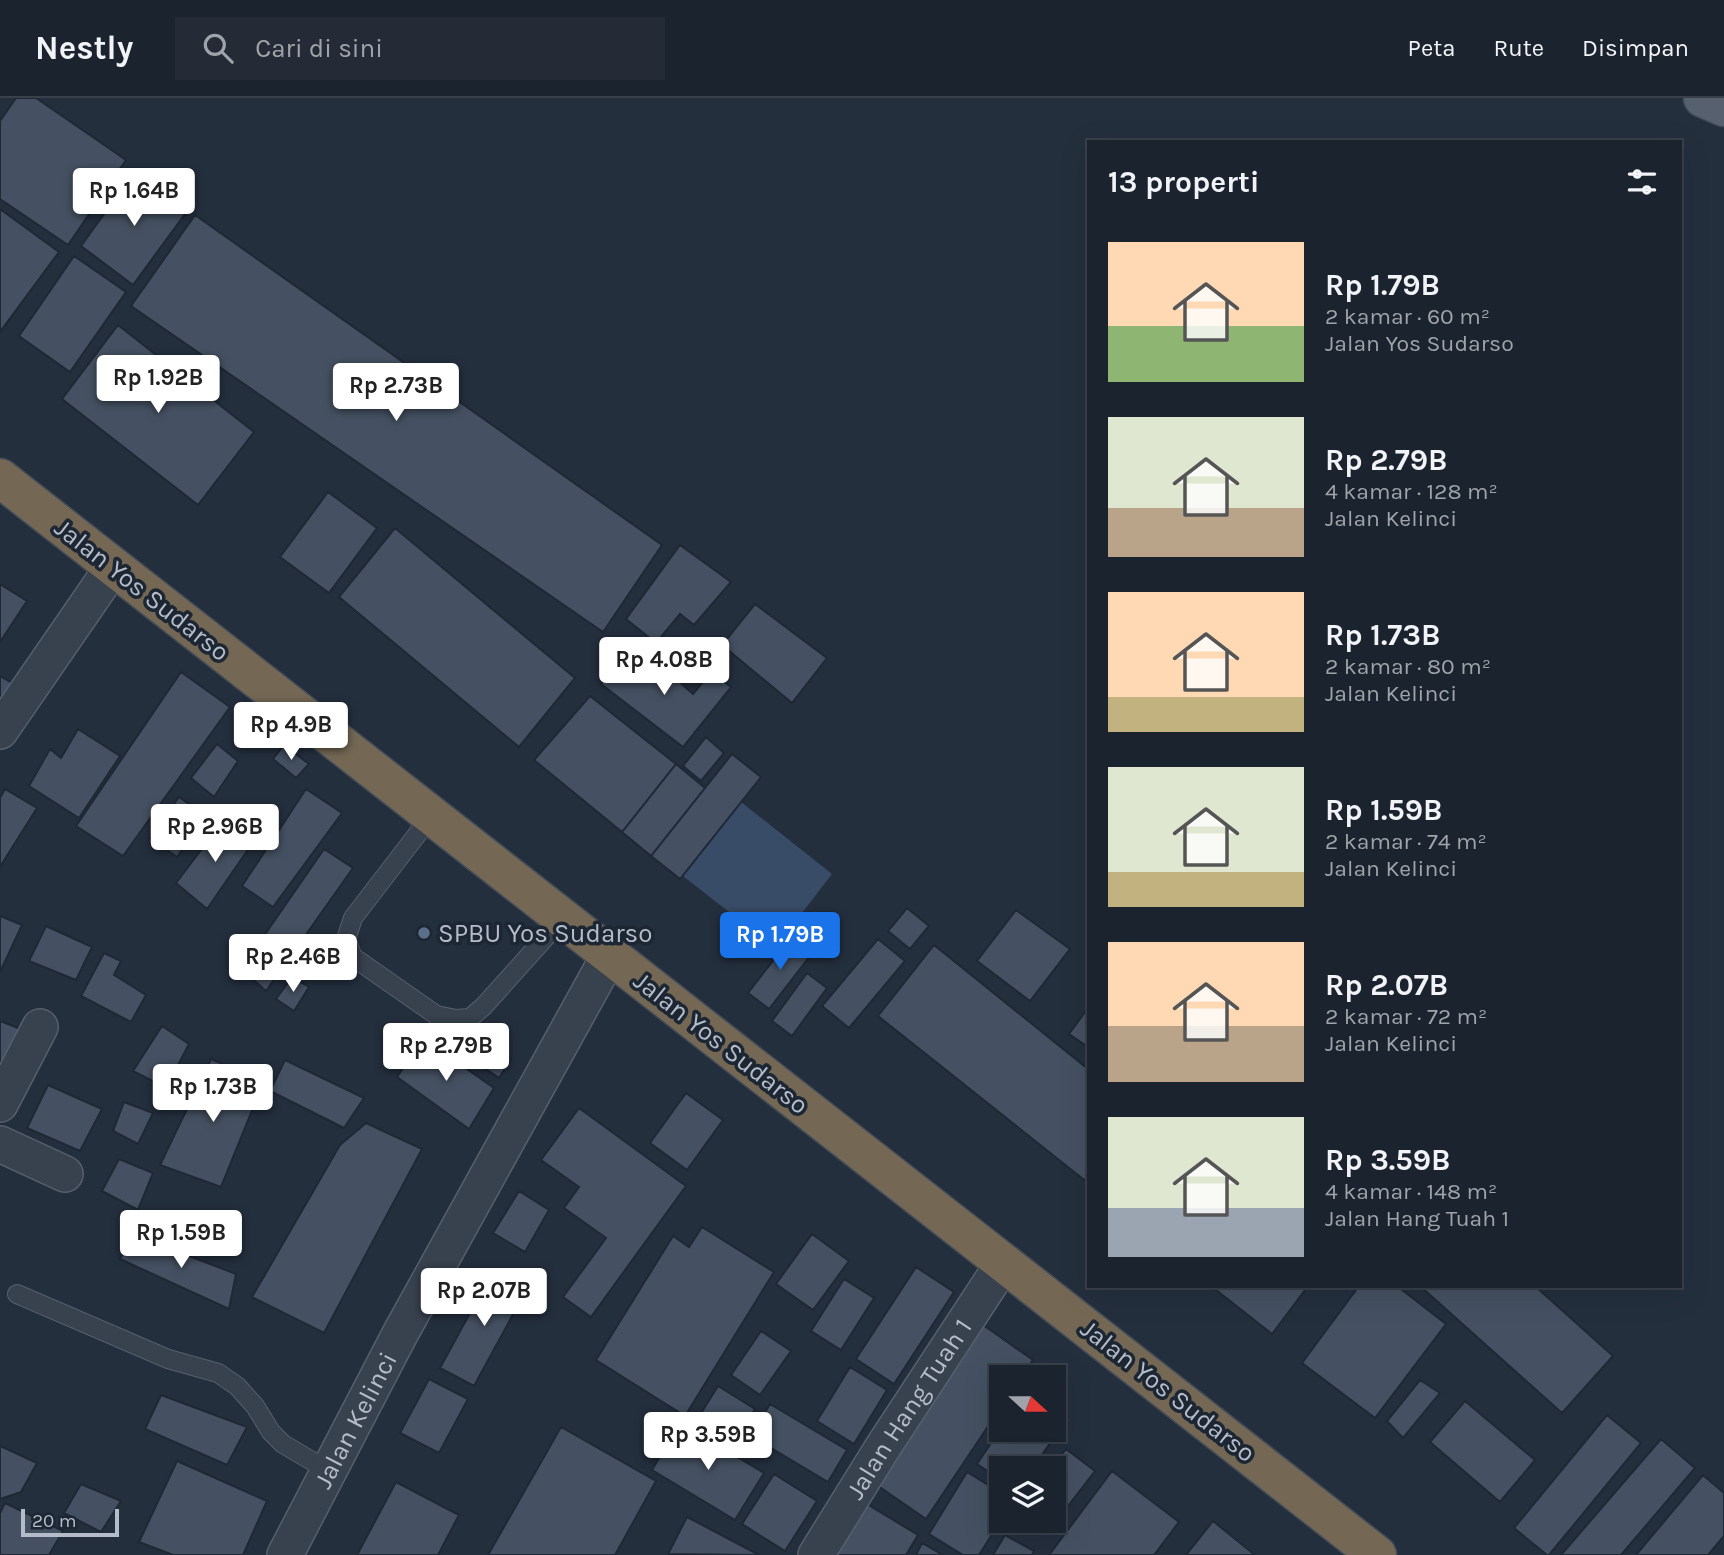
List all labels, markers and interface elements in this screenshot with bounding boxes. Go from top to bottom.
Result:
search box [175,17,665,80]
text: Nestly [35,29,133,67]
icon: search [199,29,237,67]
text: Cari di sini [255,33,383,64]
text: Peta [1408,34,1455,62]
text: Rute [1493,34,1544,62]
text: Disimpan [1582,34,1689,62]
icon: filters [1623,163,1661,201]
text: 13 properti [1108,164,1260,200]
pin: Rp 1.64B [62,169,206,228]
text: Rp 1.64B [89,177,179,204]
text: Rp 1.79B [1325,267,1440,303]
icon: home [1164,270,1248,354]
text: 2 kamar · 60 m² [1325,303,1490,330]
text: Jalan Yos Sudarso [1325,330,1514,357]
pin: Rp 1.92B [86,356,230,415]
text: Rp 1.92B [113,364,203,391]
pin: Rp 2.73B [324,364,468,423]
text: Rp 2.73B [349,372,443,399]
text: Rp 2.79B [1325,442,1447,478]
icon: home [1164,445,1248,529]
text: 4 kamar · 128 m² [1325,478,1498,505]
text: Jalan Kelinci [1325,505,1457,532]
street label: Jalan Yos Sudarso [48,512,236,668]
text: Rp 1.73B [1325,617,1440,653]
icon: home [1164,620,1248,704]
pin: Rp 4.08B [592,638,736,697]
text: Rp 4.08B [615,646,713,673]
text: 2 kamar · 80 m² [1325,653,1491,680]
text: Jalan Kelinci [1325,680,1457,707]
pin: Rp 4.9B [226,702,356,762]
text: Rp 4.9B [250,711,332,738]
text: Rp 1.59B [1325,792,1443,828]
icon: home [1164,795,1248,879]
pin: Rp 2.96B [143,804,287,864]
text: Rp 2.96B [167,813,263,840]
text: 2 kamar · 74 m² [1325,828,1487,855]
text: Jalan Kelinci [1325,855,1457,882]
pin: Rp 1.79B [708,912,852,972]
place label: SPBU Yos Sudarso [438,918,653,949]
text: Rp 1.79B [736,921,824,948]
marker: SPBU Yos Sudarso [416,925,432,941]
pin: Rp 2.46B [221,934,365,994]
text: Rp 2.46B [245,943,341,970]
street label: Jalan Yos Sudarso [627,965,815,1121]
text: Rp 2.07B [1325,967,1448,1003]
icon: home [1164,970,1248,1054]
text: 2 kamar · 72 m² [1325,1003,1487,1030]
pin: Rp 2.79B [374,1024,518,1083]
text: Jalan Kelinci [1325,1030,1457,1057]
text: Rp 2.79B [399,1032,493,1059]
pin: Rp 1.73B [141,1065,285,1124]
text: Rp 1.73B [169,1073,257,1100]
text: Rp 3.59B [1325,1142,1451,1178]
icon: home [1164,1145,1248,1229]
text: 4 kamar · 148 m² [1325,1178,1497,1205]
text: Jalan Hang Tuah 1 [1325,1205,1509,1232]
pin: Rp 1.59B [109,1210,253,1270]
text: Rp 1.59B [136,1219,226,1246]
pin: Rp 2.07B [412,1268,556,1328]
text: Rp 2.07B [437,1277,531,1304]
street label: Jalan Hang Tuah 1 [839,1313,978,1505]
street label: Jalan Yos Sudarso [1074,1313,1262,1469]
street label: Jalan Kelinci [307,1347,403,1494]
north arrow [989,1365,1066,1442]
map controls [989,1365,1066,1533]
pin: Rp 3.59B [636,1412,780,1472]
text: Rp 3.59B [660,1421,756,1448]
button: layers [989,1456,1066,1533]
scale bar [21,1506,119,1538]
text: 20 m [32,1510,77,1532]

